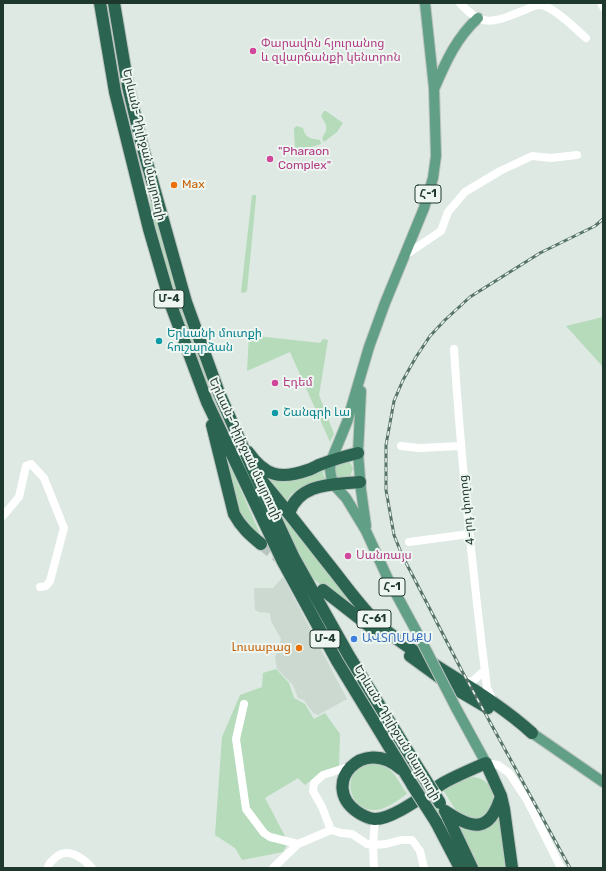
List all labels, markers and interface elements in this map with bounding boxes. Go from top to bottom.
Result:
place label: Փարավոն հյուրանոց և զվարճանքի կենտրոն [261,37,401,65]
marker: Փարավոն հյուրանոց և զվարճանքի կենտրոն [248,46,258,56]
street label: Երևան-Դիլիջան մայրուղի [119,68,169,222]
place label: "Pharaon Complex" [278,145,331,173]
marker: "Pharaon Complex" [265,154,275,164]
place label: Max [182,178,205,192]
marker: Max [169,180,179,190]
road number: Հ-1 [415,185,441,203]
road number: Մ-4 [154,290,184,308]
place label: Երևանի մուտքի հուշարձան [167,327,262,355]
marker: Երևանի մուտքի հուշարձան [154,336,164,346]
street label: Երևան-Դիլիջան մայրուղի [206,375,284,523]
place label: Էդեմ [283,376,313,390]
marker: Էդեմ [270,378,280,388]
place label: Շանգրի Լա [283,406,350,420]
marker: Շանգրի Լա [270,408,280,418]
street label: 4-րդ փողոց [456,474,478,546]
place label: Սանռայս [356,549,412,563]
marker: Սանռայս [343,551,353,561]
road number: Հ-1 [379,578,405,596]
road number: Հ-61 [357,610,391,628]
road number: Մ-4 [310,630,340,648]
place label: ԱՎՏՈՄԱՔՍ [362,632,432,646]
marker: ԱՎՏՈՄԱՔՍ [349,634,359,644]
place label: Լուսաբաց [232,641,291,655]
marker: Լուսաբաց [294,643,304,653]
street label: Երևան-Դիլիջան մայրուղի [351,663,443,803]

